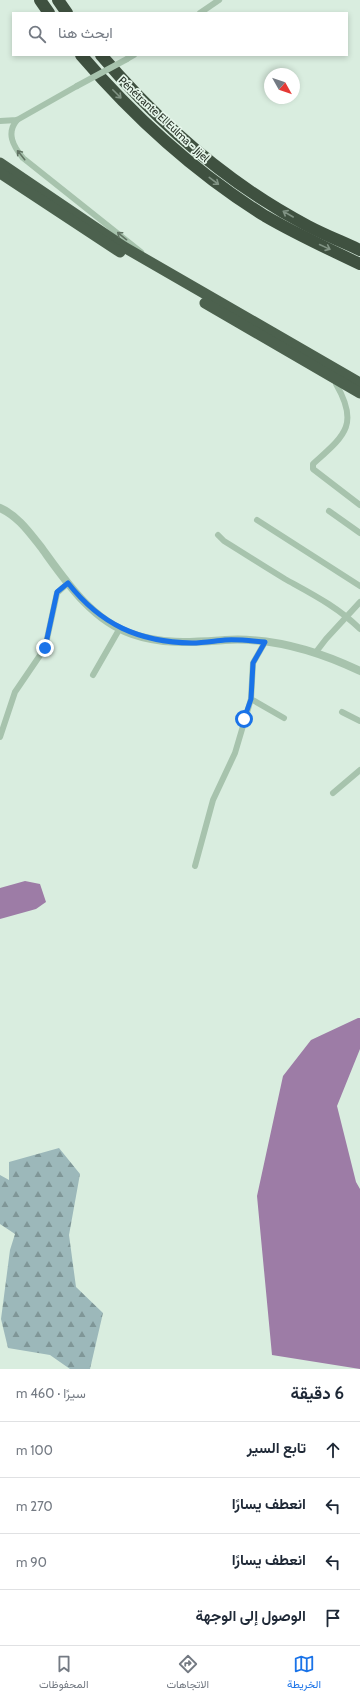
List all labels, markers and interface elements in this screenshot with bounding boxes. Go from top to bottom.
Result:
search box [12,12,348,56]
icon: search [26,23,48,45]
text: ابحث هنا [58,24,113,42]
north arrow [264,68,300,104]
street label: Pénétrante El Eulma - Jijel [116,73,213,165]
one-way arrow [112,89,122,99]
one-way arrow [17,149,25,160]
one-way arrow [208,176,219,185]
one-way arrow [282,210,294,218]
one-way arrow [117,232,128,240]
one-way arrow [319,244,331,251]
route end [36,639,54,657]
route start [235,710,253,728]
text: 6 دقيقة [291,1383,344,1403]
text: سيرًا · 460 m [16,1385,86,1401]
text: تابع السير [247,1439,306,1457]
icon: ahead [322,1439,344,1461]
text: 100 m [16,1442,53,1458]
text: انعطف يسارًا [232,1495,306,1513]
icon: left [322,1495,344,1517]
text: 270 m [16,1498,53,1514]
text: انعطف يسارًا [232,1551,306,1569]
icon: left [322,1551,344,1573]
text: 90 m [16,1554,47,1570]
text: الوصول إلى الوجهة [196,1607,306,1625]
icon: arrive [322,1607,344,1629]
tab: المحفوظات [39,1653,89,1694]
tab: الاتجاهات [166,1653,209,1694]
tab: الخريطة [287,1653,321,1694]

